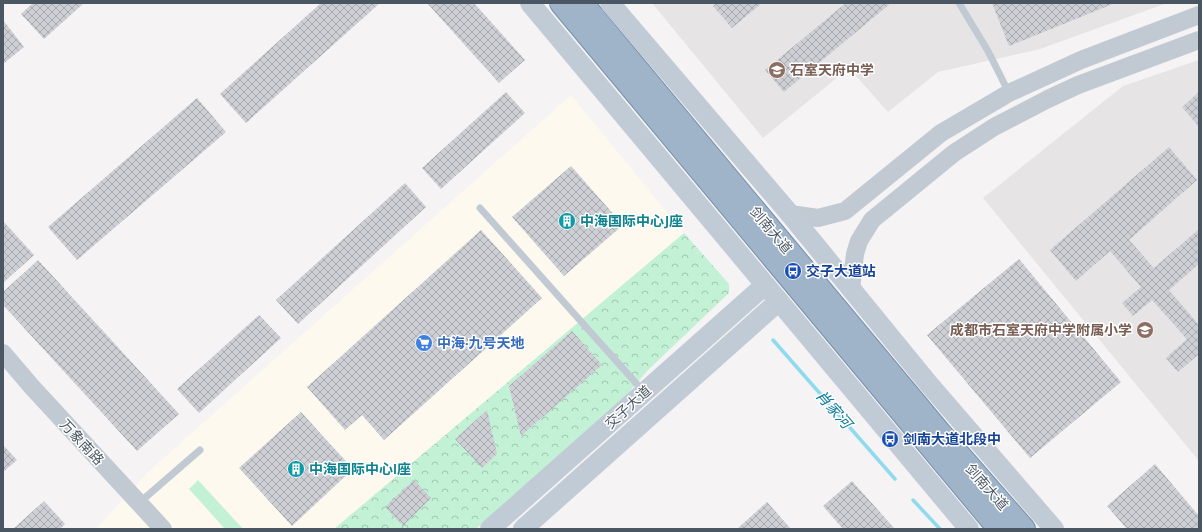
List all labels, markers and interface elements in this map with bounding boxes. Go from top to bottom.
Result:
school or university icon: 石室天府中学 [767,60,787,80]
place label: 石室天府中学 [790,61,874,79]
street label: 剑南大道 [746,203,796,257]
building icon: 中海国际中心J座 [557,211,577,231]
place label: 中海国际中心J座 [580,212,683,230]
bus stop icon: 交子大道站 [783,261,803,281]
place label: 交子大道站 [806,262,876,280]
school or university icon: 成都市石室天府中学附属小学 [1135,320,1155,340]
place label: 成都市石室天府中学附属小学 [950,321,1132,339]
supermarket icon: 中海·九号天地 [414,333,434,353]
place label: 中海·九号天地 [437,334,525,352]
street label: 交子大道 [601,382,655,432]
water label: 肖家河 [812,386,858,434]
street label: 万象南路 [56,415,108,469]
bus stop icon: 剑南大道北段中 [880,429,900,449]
place label: 剑南大道北段中 [903,430,1001,448]
building icon: 中海国际中心I座 [286,459,306,479]
place label: 中海国际中心I座 [309,460,411,478]
street label: 剑南大道 [962,460,1012,514]

